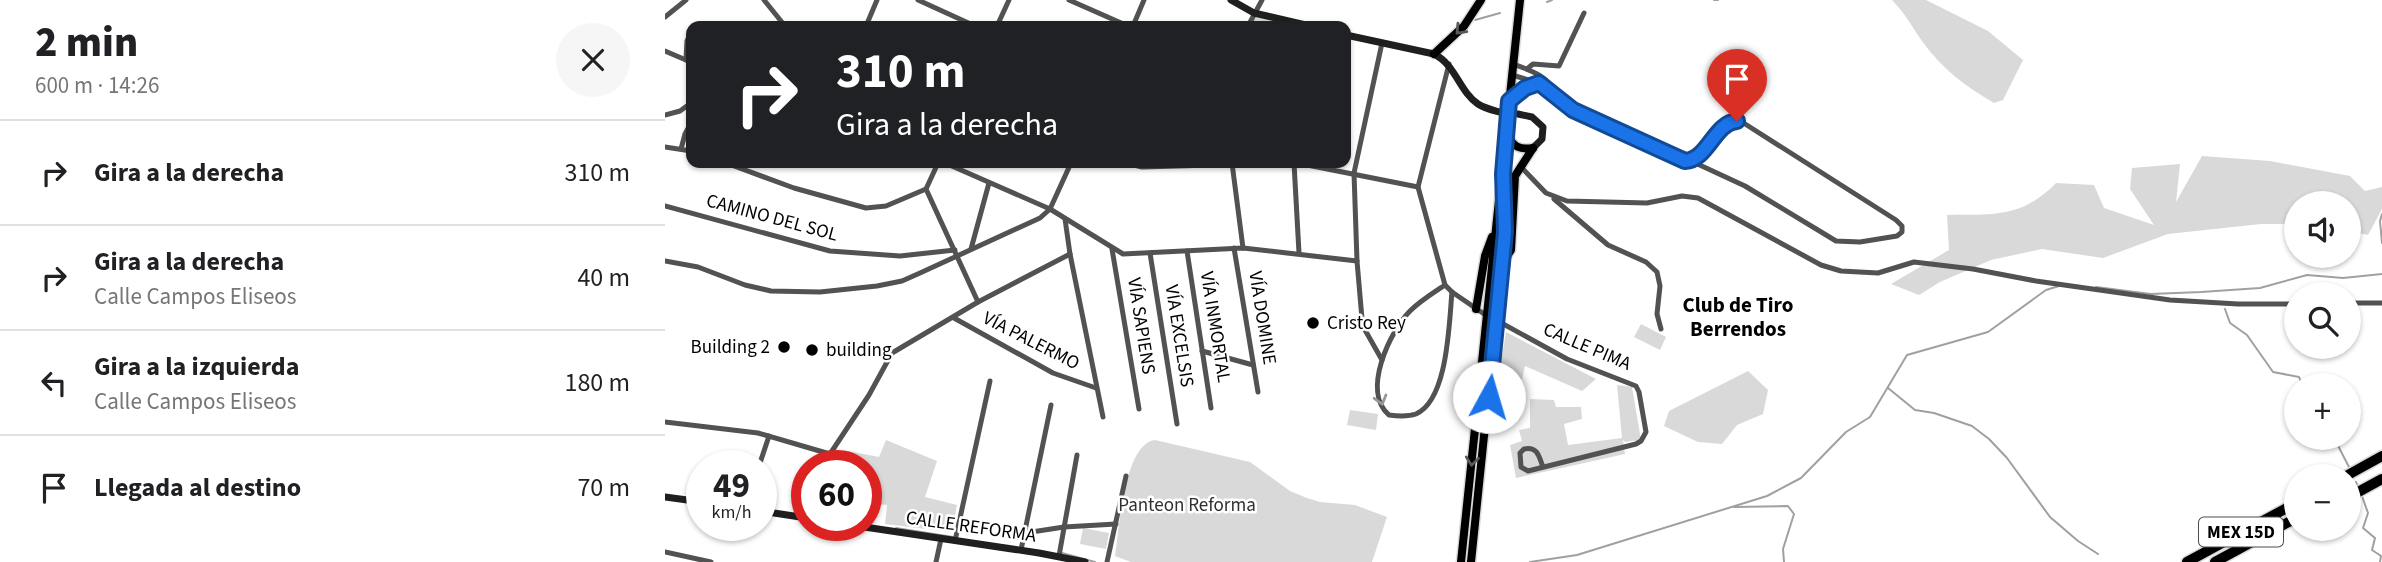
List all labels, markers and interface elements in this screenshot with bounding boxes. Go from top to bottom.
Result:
text: 2 min [35,13,138,73]
one-way arrow [1456,22,1468,35]
button: close [556,23,630,97]
text: 310 m [836,37,965,107]
icon: right [721,49,812,140]
pin [1707,49,1767,121]
icon: arrive [1718,60,1756,98]
text: 600 m · 14:26 [35,69,159,102]
text: Gira a la derecha [836,102,1058,148]
icon: right [35,154,73,192]
text: Gira a la derecha [94,154,284,191]
text: 310 m [564,154,630,191]
street label: CAMINO DEL SOL [703,187,841,249]
map controls [2284,191,2361,541]
button: sound [2284,191,2361,268]
text: Gira a la derecha [94,243,284,280]
icon: right [35,259,73,297]
text: 40 m [577,259,630,296]
street label: VÍA DOMINE [1241,269,1283,367]
street label: VÍA INMORTAL [1193,270,1237,384]
street label: VÍA SAPIENS [1120,276,1162,376]
text: Calle Campos Eliseos [94,280,296,313]
button: search [2284,282,2361,359]
street label: VÍA EXCELSIS [1158,283,1200,389]
district label: Club de Tiro Berrendos [1683,290,1793,344]
street label: VÍA PALERMO [978,305,1084,377]
place label: Cristo Rey [1327,310,1406,337]
marker: Cristo Rey [1305,315,1321,331]
street label: CALLE PIMA [1539,316,1636,378]
place label: Building 2 [691,334,770,361]
place label: building [826,337,892,364]
marker: Building 2 [776,339,792,355]
marker: building [804,342,820,358]
text: Gira a la izquierda [94,348,299,385]
position arrow [1452,360,1526,434]
icon: left [35,364,73,402]
text: 180 m [564,364,630,401]
button: + [2284,373,2361,450]
text: Calle Campos Eliseos [94,385,296,418]
one-way arrow [1373,394,1387,406]
speed limit sign: 60 [791,450,882,541]
one-way arrow [1465,455,1480,466]
text: 49 [713,461,750,511]
button: − [2284,464,2361,541]
icon: arrive [35,469,73,507]
text: Llegada al destino [94,469,301,506]
text: 70 m [577,469,630,506]
park label: Panteon Reforma [1118,492,1256,519]
text: km/h [712,500,751,525]
street label: CALLE REFORMA [904,505,1038,550]
road number: MEX 15D [2199,518,2283,546]

